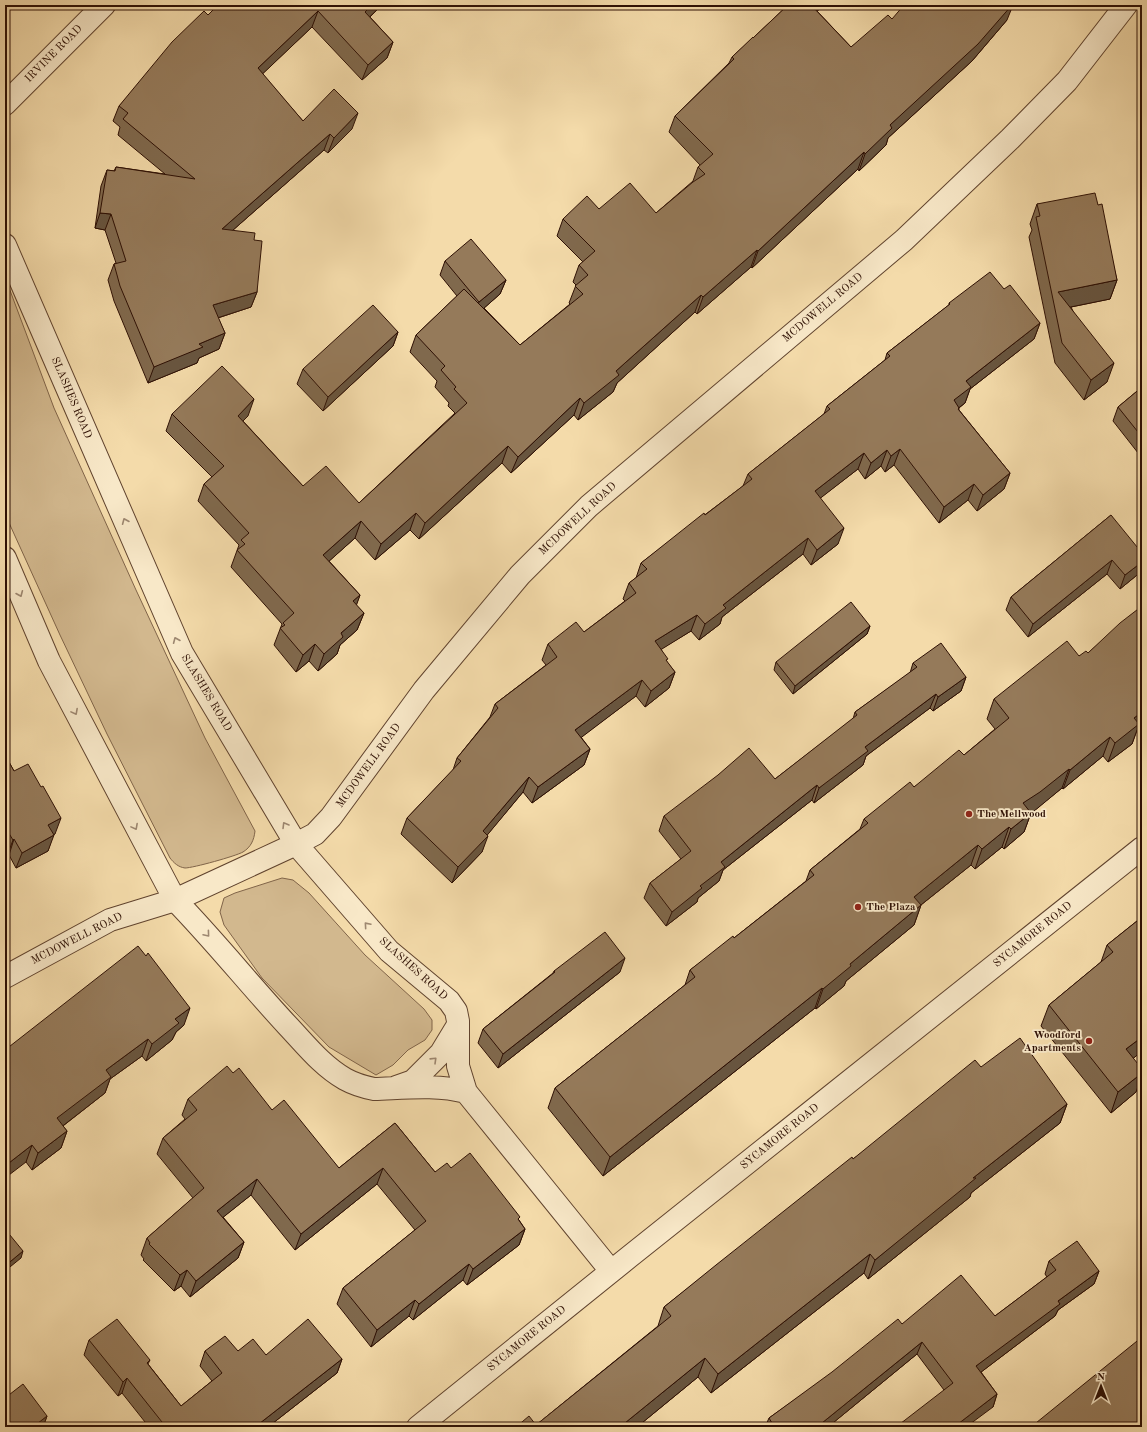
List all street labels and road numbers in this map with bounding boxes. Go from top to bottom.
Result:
street label: IRVINE ROAD [23,23,85,85]
street label: MCDOWELL ROAD [781,271,866,345]
street label: SLASHES ROAD [49,356,93,441]
street label: MCDOWELL ROAD [537,480,619,557]
street label: SLASHES ROAD [179,653,233,734]
street label: MCDOWELL ROAD [335,722,403,810]
street label: SYCAMORE ROAD [992,900,1075,970]
street label: MCDOWELL ROAD [29,911,125,967]
street label: SLASHES ROAD [377,936,449,1003]
street label: SYCAMORE ROAD [739,1102,822,1172]
street label: SYCAMORE ROAD [486,1304,569,1374]

